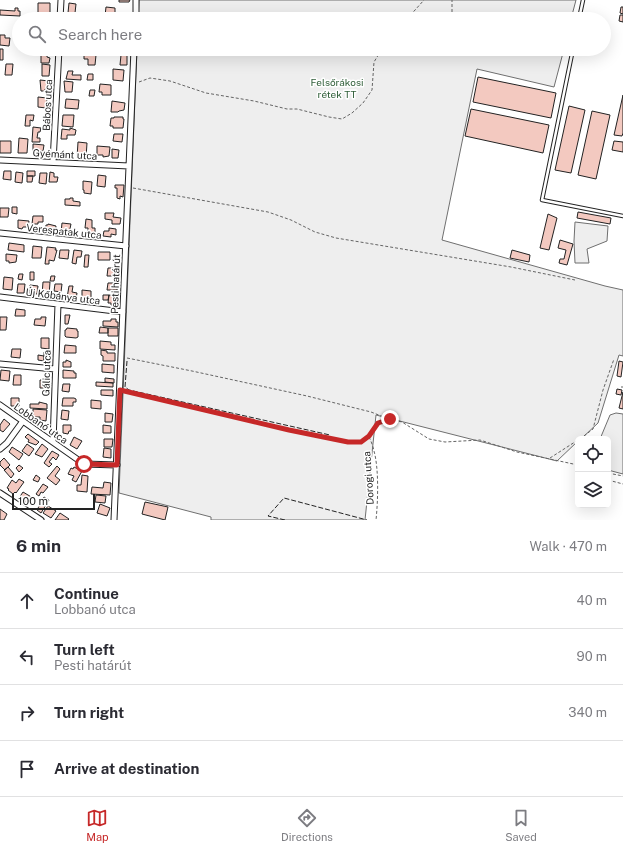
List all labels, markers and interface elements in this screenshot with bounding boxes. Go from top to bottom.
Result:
search box [12,12,611,56]
icon: search [26,23,48,45]
text: Search here [58,26,142,43]
park label: Felsőrákosi rétek TT [311,76,363,100]
street label: Bábos utca [40,79,54,131]
street label: Gyémánt utca [32,146,98,162]
street label: Verespatak utca [26,221,102,241]
street label: Pesti határút [108,254,122,314]
street label: Új Kőbánya utca [25,285,101,307]
street label: Gálic utca [39,350,53,396]
street label: Lobbanó utca [12,400,70,446]
route end [381,410,399,428]
map controls [575,436,611,508]
button: locate [575,436,611,472]
street label: Dorogi utca [360,451,376,505]
route start [75,455,93,473]
button: layers [575,472,611,508]
scale bar [12,492,95,511]
text: 100 m [18,495,48,507]
text: 6 min [16,536,61,556]
text: Walk · 470 m [530,539,607,554]
text: Continue [54,585,119,602]
icon: ahead [16,590,38,612]
text: 40 m [576,593,607,608]
text: Lobbanó utca [54,602,136,617]
text: Turn left [54,641,115,658]
icon: left [16,646,38,668]
text: 90 m [577,649,607,664]
text: Pesti határút [54,658,132,673]
icon: right [16,702,38,724]
text: Turn right [54,704,124,721]
text: 340 m [568,705,607,720]
icon: arrive [16,758,38,780]
text: Arrive at destination [54,760,199,777]
tab: Map [86,807,109,843]
tab: Directions [281,807,333,843]
tab: Saved [505,807,537,843]

